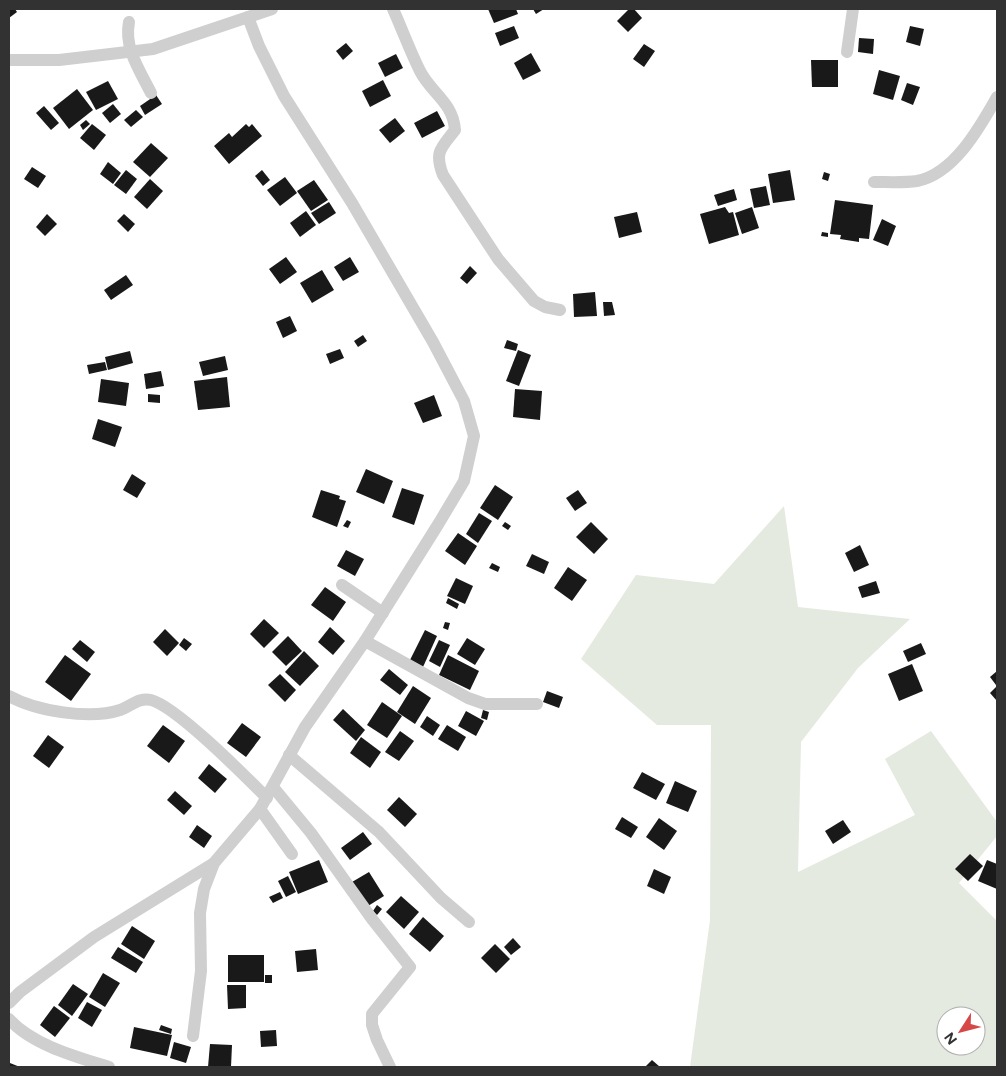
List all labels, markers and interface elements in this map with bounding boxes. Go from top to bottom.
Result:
north arrow [936,1006,986,1056]
text: N [941,1029,961,1048]

